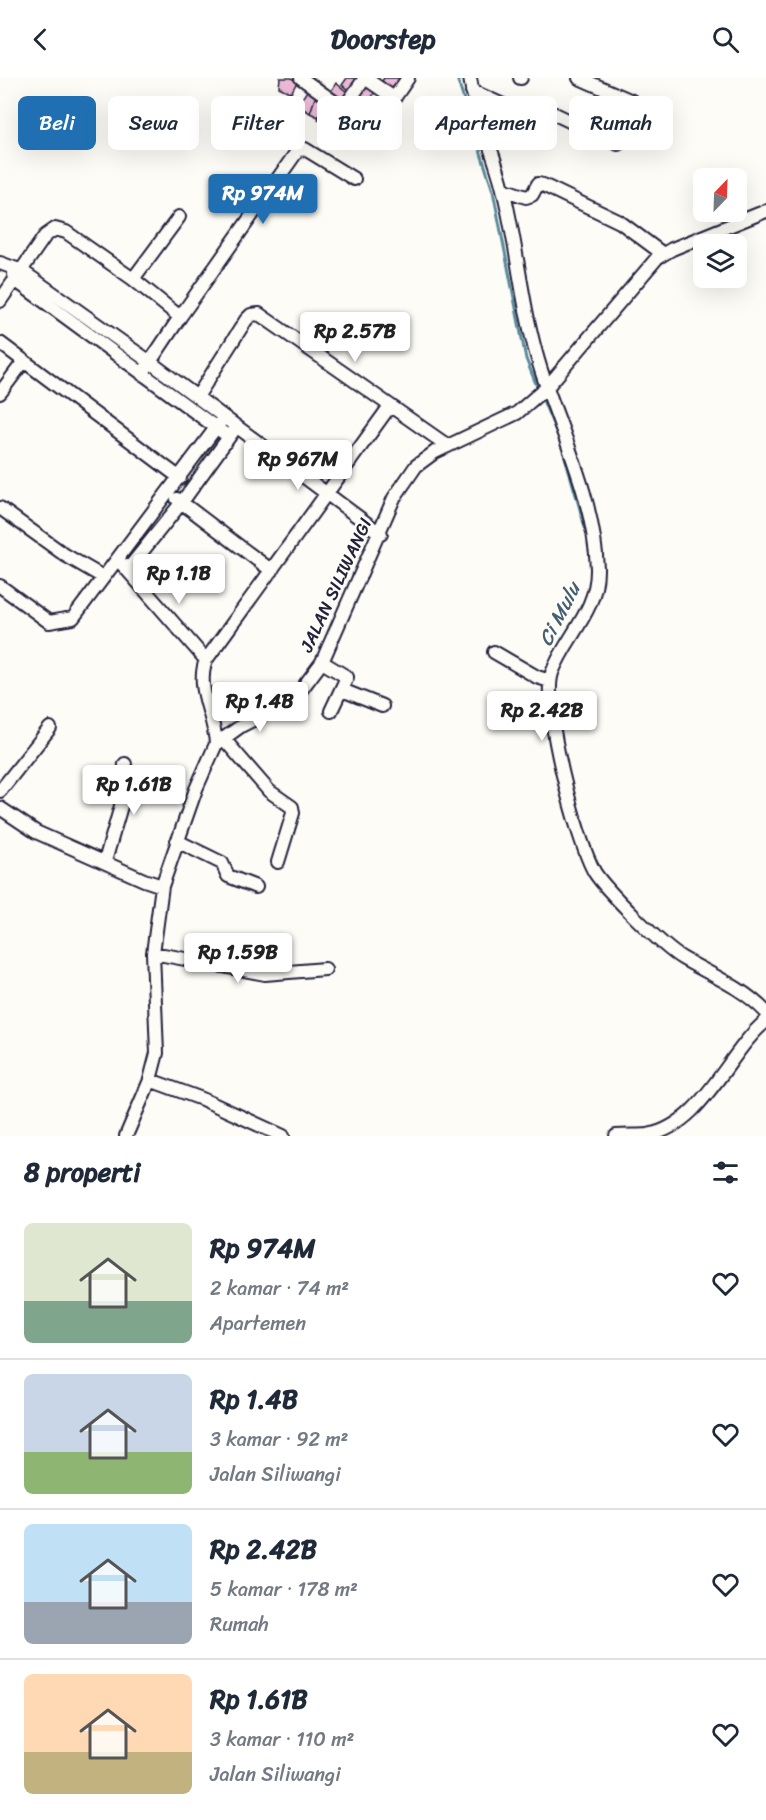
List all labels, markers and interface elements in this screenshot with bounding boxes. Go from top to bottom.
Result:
text: Doorstep [330,15,436,63]
icon: back [24,23,57,56]
icon: search [709,23,742,56]
chip: Beli [18,96,96,150]
chip: Sewa [108,96,199,150]
chip: Filter [211,96,305,150]
chip: Baru [317,96,402,150]
chip: Apartemen [414,96,557,150]
chip: Rumah [569,96,673,150]
north arrow [693,168,747,222]
map controls [693,168,747,288]
pin: Rp 974M [208,174,318,225]
text: Rp 974M [222,176,304,211]
button: layers [693,234,747,288]
pin: Rp 2.57B [293,312,417,363]
text: Rp 2.57B [314,314,396,349]
pin: Rp 967M [243,440,353,491]
text: Rp 967M [258,442,338,477]
street label: JALAN SILIWANGI [290,512,381,658]
pin: Rp 1.1B [124,554,234,605]
text: Rp 1.1B [147,556,211,591]
water label: Ci Mulu [529,574,591,652]
pin: Rp 1.4B [205,682,315,733]
text: Rp 1.4B [226,684,294,719]
pin: Rp 2.42B [480,691,604,742]
text: Rp 2.42B [501,693,583,728]
pin: Rp 1.61B [72,765,196,816]
text: Rp 1.61B [96,767,172,802]
pin: Rp 1.59B [176,933,300,984]
text: Rp 1.59B [198,935,278,970]
text: 8 properti [24,1149,140,1195]
icon: filters [709,1156,742,1189]
text: Rp 974M [210,1225,316,1271]
icon: home [72,1247,144,1319]
icon: heart [709,1267,742,1300]
text: 2 kamar · 74 m² [210,1271,349,1306]
text: Apartemen [210,1306,306,1341]
text: Rp 1.4B [210,1376,298,1422]
icon: home [72,1398,144,1470]
icon: heart [709,1418,742,1451]
text: 3 kamar · 92 m² [210,1422,348,1457]
text: Jalan Siliwangi [210,1457,341,1492]
text: Rp 2.42B [210,1526,317,1572]
icon: home [72,1548,144,1620]
icon: heart [709,1568,742,1601]
text: 5 kamar · 178 m² [210,1572,358,1607]
text: Rumah [210,1607,269,1642]
text: Rp 1.61B [210,1676,308,1722]
icon: home [72,1698,144,1770]
icon: heart [709,1718,742,1751]
text: 3 kamar · 110 m² [210,1722,354,1757]
text: Jalan Siliwangi [210,1757,341,1792]

